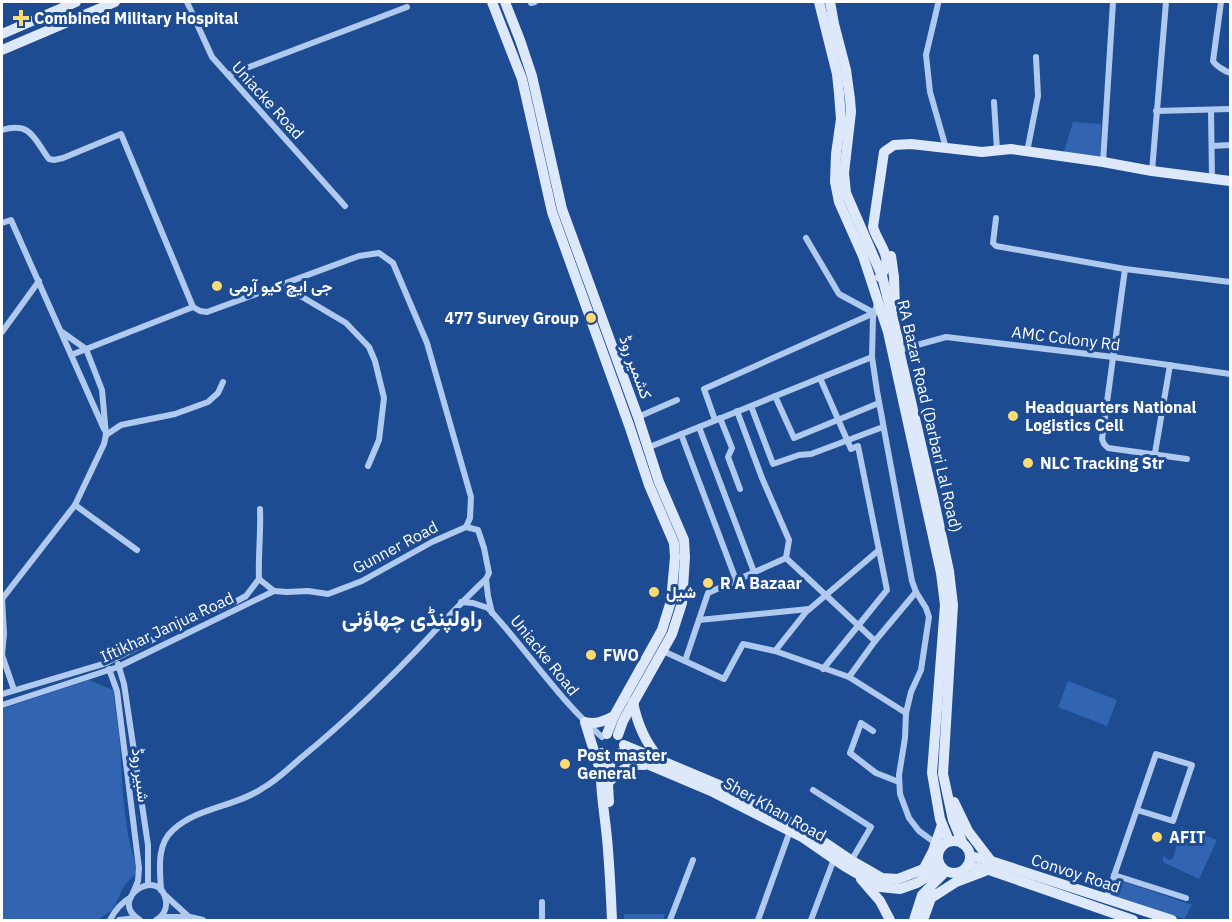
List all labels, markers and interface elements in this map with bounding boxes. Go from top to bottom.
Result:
place label: Combined Military Hospital [34,8,239,28]
marker: Combined Military Hospital [12,9,30,27]
street label: Uniacke Road [228,57,308,143]
place label: جی ایچ کیو آرمی [229,276,333,298]
marker: جی ایچ کیو آرمی [210,279,224,293]
street label: RA Bazar Road (Darbari Lal Road) [893,298,967,534]
place label: 477 Survey Group [444,308,579,328]
marker: 477 Survey Group [584,311,598,325]
street label: AMC Colony Rd [1011,321,1121,355]
street label: کشمیر روڈ [614,333,657,402]
place label: Headquarters National Logistics Cell [1025,397,1197,435]
marker: Headquarters National Logistics Cell [1006,409,1020,423]
place label: NLC Tracking Str [1040,453,1165,473]
marker: NLC Tracking Str [1021,456,1035,470]
street label: Gunner Road [349,516,441,578]
place label: R A Bazaar [720,573,803,593]
marker: R A Bazaar [701,576,715,590]
place label: شیل [666,582,696,602]
marker: شیل [647,585,661,599]
street label: Iftikhar Janjua Road [97,587,237,667]
district label: راولپنڈی چھاؤنی [342,603,482,634]
street label: Uniacke Road [506,611,584,699]
place label: FWO [603,645,639,665]
marker: FWO [584,648,598,662]
place label: Post master General [577,745,667,783]
street label: شبیر روڈ [127,747,154,803]
marker: Post master General [558,757,572,771]
street label: Sher Khan Road [720,773,830,845]
place label: AFIT [1169,827,1206,847]
marker: AFIT [1150,830,1164,844]
street label: Convoy Road [1029,849,1123,897]

